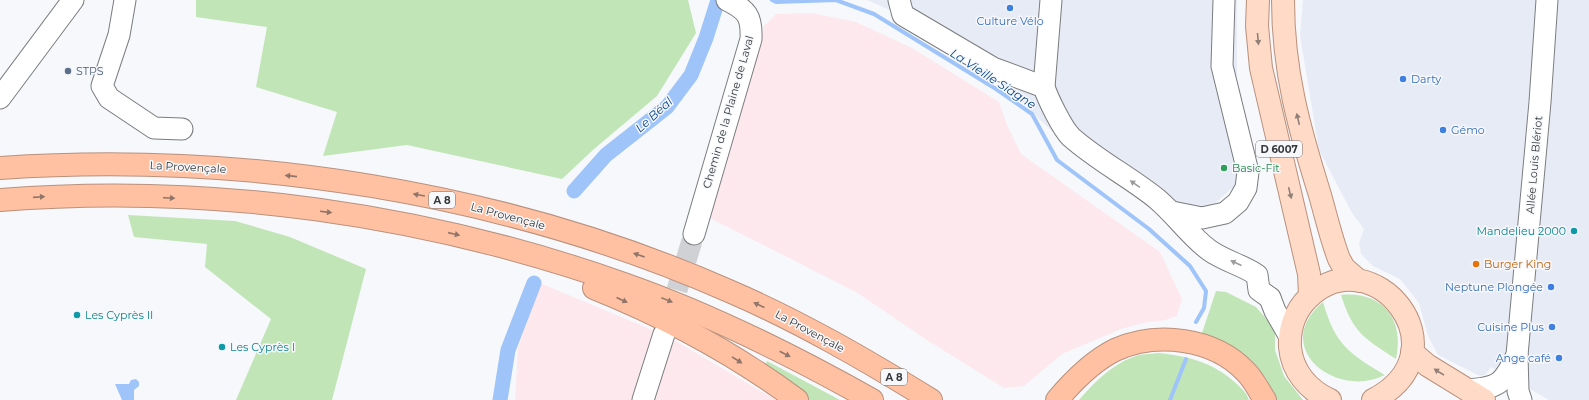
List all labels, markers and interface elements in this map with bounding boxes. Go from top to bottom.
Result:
marker: Culture Vélo [1005,3,1015,13]
place label: Culture Vélo [976,14,1044,28]
one-way arrow [1255,33,1262,45]
street label: Chemin de la Plaine de Laval [699,34,757,190]
water label: La Vieille Siagne [948,45,1039,112]
place label: STPS [76,64,104,78]
marker: STPS [63,66,73,76]
place label: Darty [1411,72,1441,86]
marker: Darty [1398,74,1408,84]
water label: Le Béal [632,93,676,135]
one-way arrow [1295,113,1301,125]
street label: Allée Louis Blériot [1523,115,1545,215]
place label: Gémo [1451,123,1485,137]
marker: Gémo [1438,125,1448,135]
road number: D 6007 [1256,141,1302,157]
street label: La Provençale [149,158,227,176]
place label: Basic-Fit [1232,161,1280,175]
marker: Basic-Fit [1219,163,1229,173]
one-way arrow [285,172,297,179]
one-way arrow [1130,180,1141,188]
one-way arrow [1288,187,1294,200]
one-way arrow [413,192,426,198]
road number: A 8 [429,192,455,208]
one-way arrow [33,194,45,201]
one-way arrow [163,194,175,201]
street label: La Provençale [469,199,547,233]
one-way arrow [320,208,332,215]
place label: Mandelieu 2000 [1477,224,1566,238]
marker: Mandelieu 2000 [1569,226,1579,236]
one-way arrow [448,232,460,238]
one-way arrow [633,252,645,258]
place label: Burger King [1484,257,1551,271]
marker: Burger King [1471,259,1481,269]
one-way arrow [1230,260,1242,266]
place label: Neptune Plongée [1445,280,1543,294]
marker: Neptune Plongée [1546,282,1556,292]
one-way arrow [616,296,628,303]
one-way arrow [661,298,673,304]
one-way arrow [753,302,765,308]
street label: La Provençale [773,307,847,355]
place label: Les Cyprès II [85,308,153,322]
marker: Les Cyprès II [72,310,82,320]
place label: Cuisine Plus [1477,320,1545,334]
marker: Cuisine Plus [1547,322,1557,332]
place label: Les Cyprès I [230,340,295,354]
marker: Les Cyprès I [217,342,227,352]
one-way arrow [779,350,791,357]
place label: Ange café [1496,351,1551,365]
marker: Ange café [1554,353,1564,363]
one-way arrow [731,356,743,363]
one-way arrow [1433,368,1444,376]
road number: A 8 [881,369,907,385]

